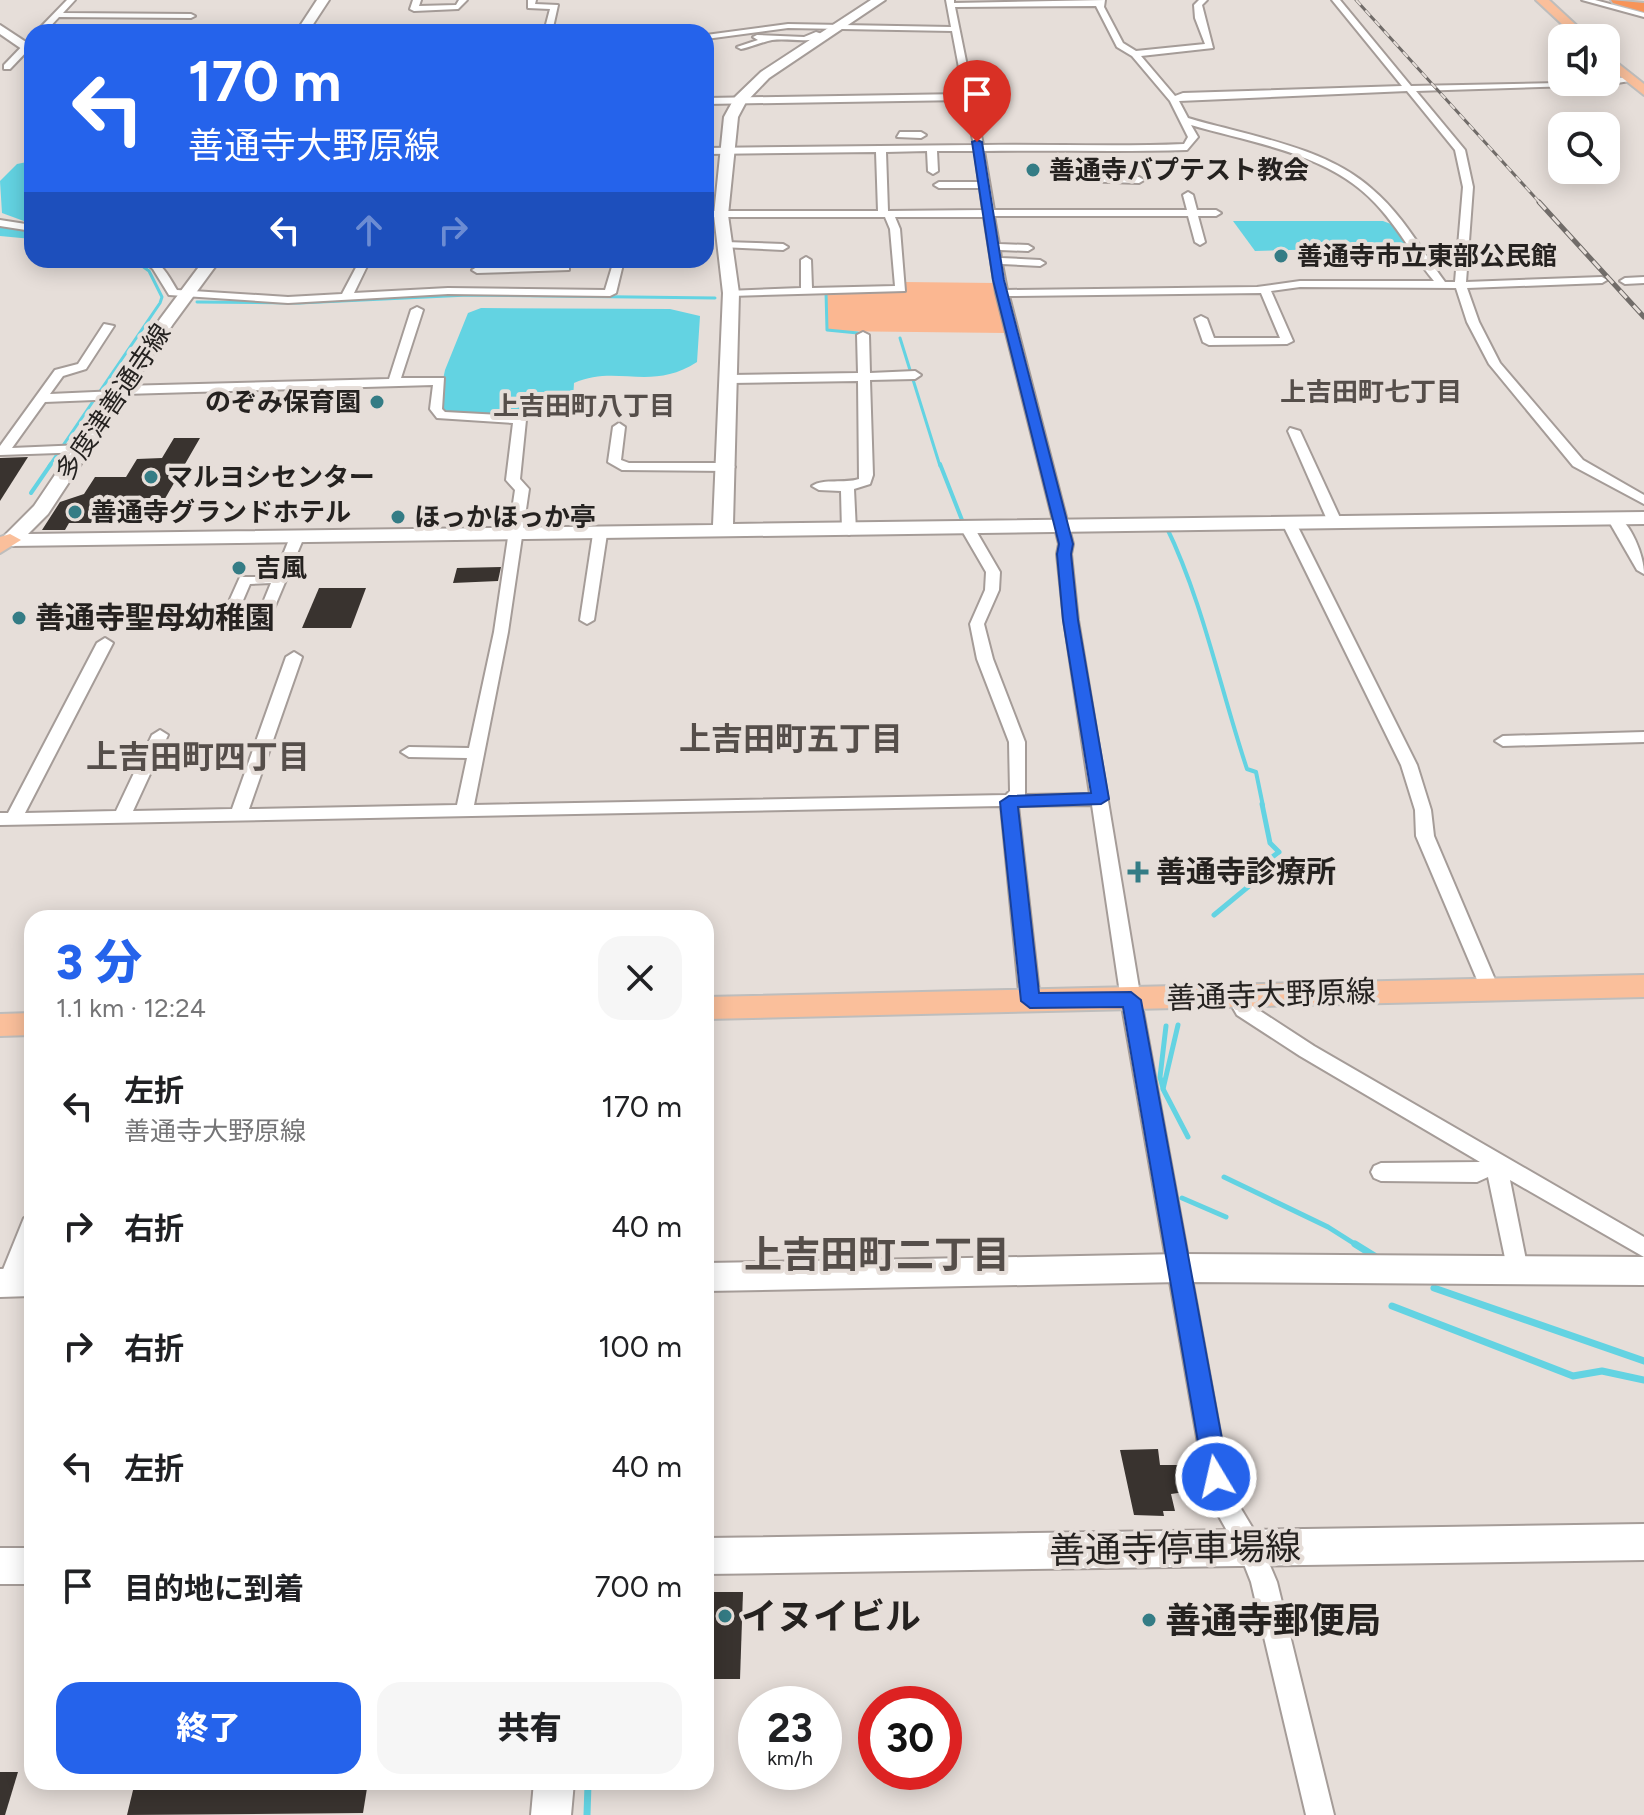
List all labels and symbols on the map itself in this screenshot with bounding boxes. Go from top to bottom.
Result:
pin [943,60,1011,142]
place label: 善通寺バプテスト教会 [1049,154,1309,186]
marker: 善通寺バプテスト教会 [1024,161,1042,179]
place label: 善通寺市立東部公民館 [1297,240,1557,272]
marker: 善通寺市立東部公民館 [1272,247,1290,265]
street label: 多度津善通寺線 [49,318,177,486]
district label: 上吉田町七丁目 [1280,376,1462,408]
place label: のぞみ保育園 [205,386,361,418]
district label: 上吉田町八丁目 [493,390,675,422]
marker: のぞみ保育園 [368,393,386,411]
place label: マルヨシセンター [167,461,375,493]
marker: マルヨシセンター [142,468,160,486]
place label: 善通寺グランドホテル [91,496,351,528]
place label: ほっかほっか亭 [414,501,596,533]
marker: 善通寺グランドホテル [66,503,84,521]
marker: ほっかほっか亭 [389,508,407,526]
place label: 吉風 [255,552,307,584]
marker: 吉風 [230,559,248,577]
place label: 善通寺聖母幼稚園 [35,599,275,636]
marker: 善通寺聖母幼稚園 [10,609,28,627]
district label: 上吉田町五丁目 [679,720,903,758]
district label: 上吉田町四丁目 [86,738,310,776]
place label: 善通寺診療所 [1156,853,1336,890]
marker: 善通寺診療所 [1127,861,1149,883]
street label: 善通寺大野原線 [1165,972,1377,1017]
district label: 上吉田町二丁目 [744,1232,1010,1278]
position arrow [1174,1435,1258,1519]
street label: 善通寺停車場線 [1049,1525,1301,1572]
place label: イヌイビル [741,1595,921,1638]
place label: 善通寺郵便局 [1165,1599,1381,1642]
marker: イヌイビル [716,1607,734,1625]
marker: 善通寺郵便局 [1140,1611,1158,1629]
speed limit sign: 30 [858,1686,962,1790]

